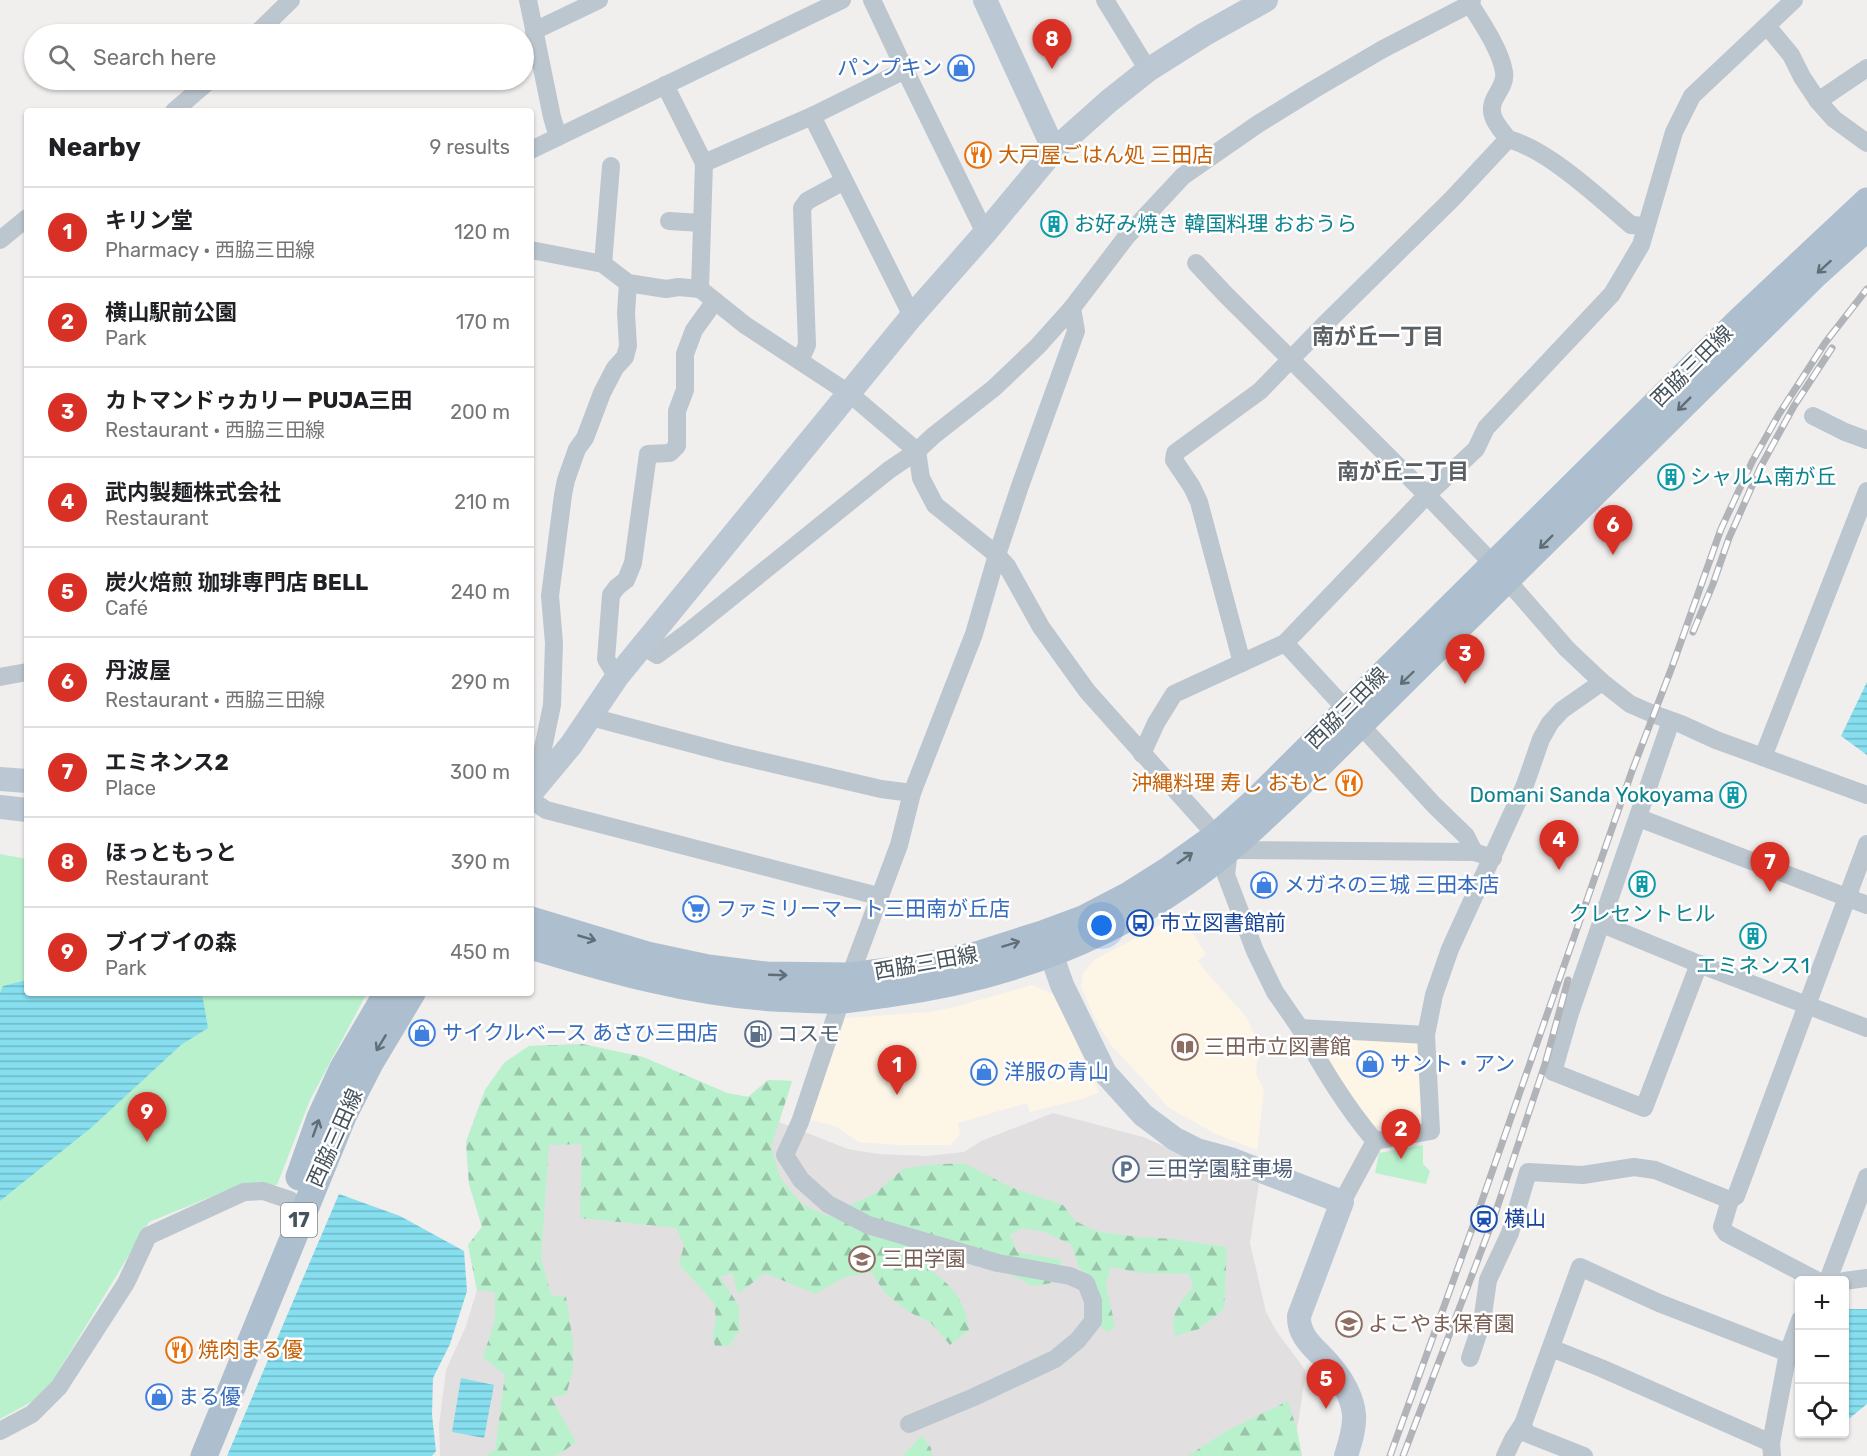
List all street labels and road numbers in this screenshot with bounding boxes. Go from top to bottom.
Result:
street label: 西脇三田線 [1646,320,1738,412]
street label: 西脇三田線 [1301,662,1393,754]
street label: 西脇三田線 [872,941,980,984]
street label: 西脇三田線 [302,1085,367,1191]
road number: 17 [281,1203,317,1237]

